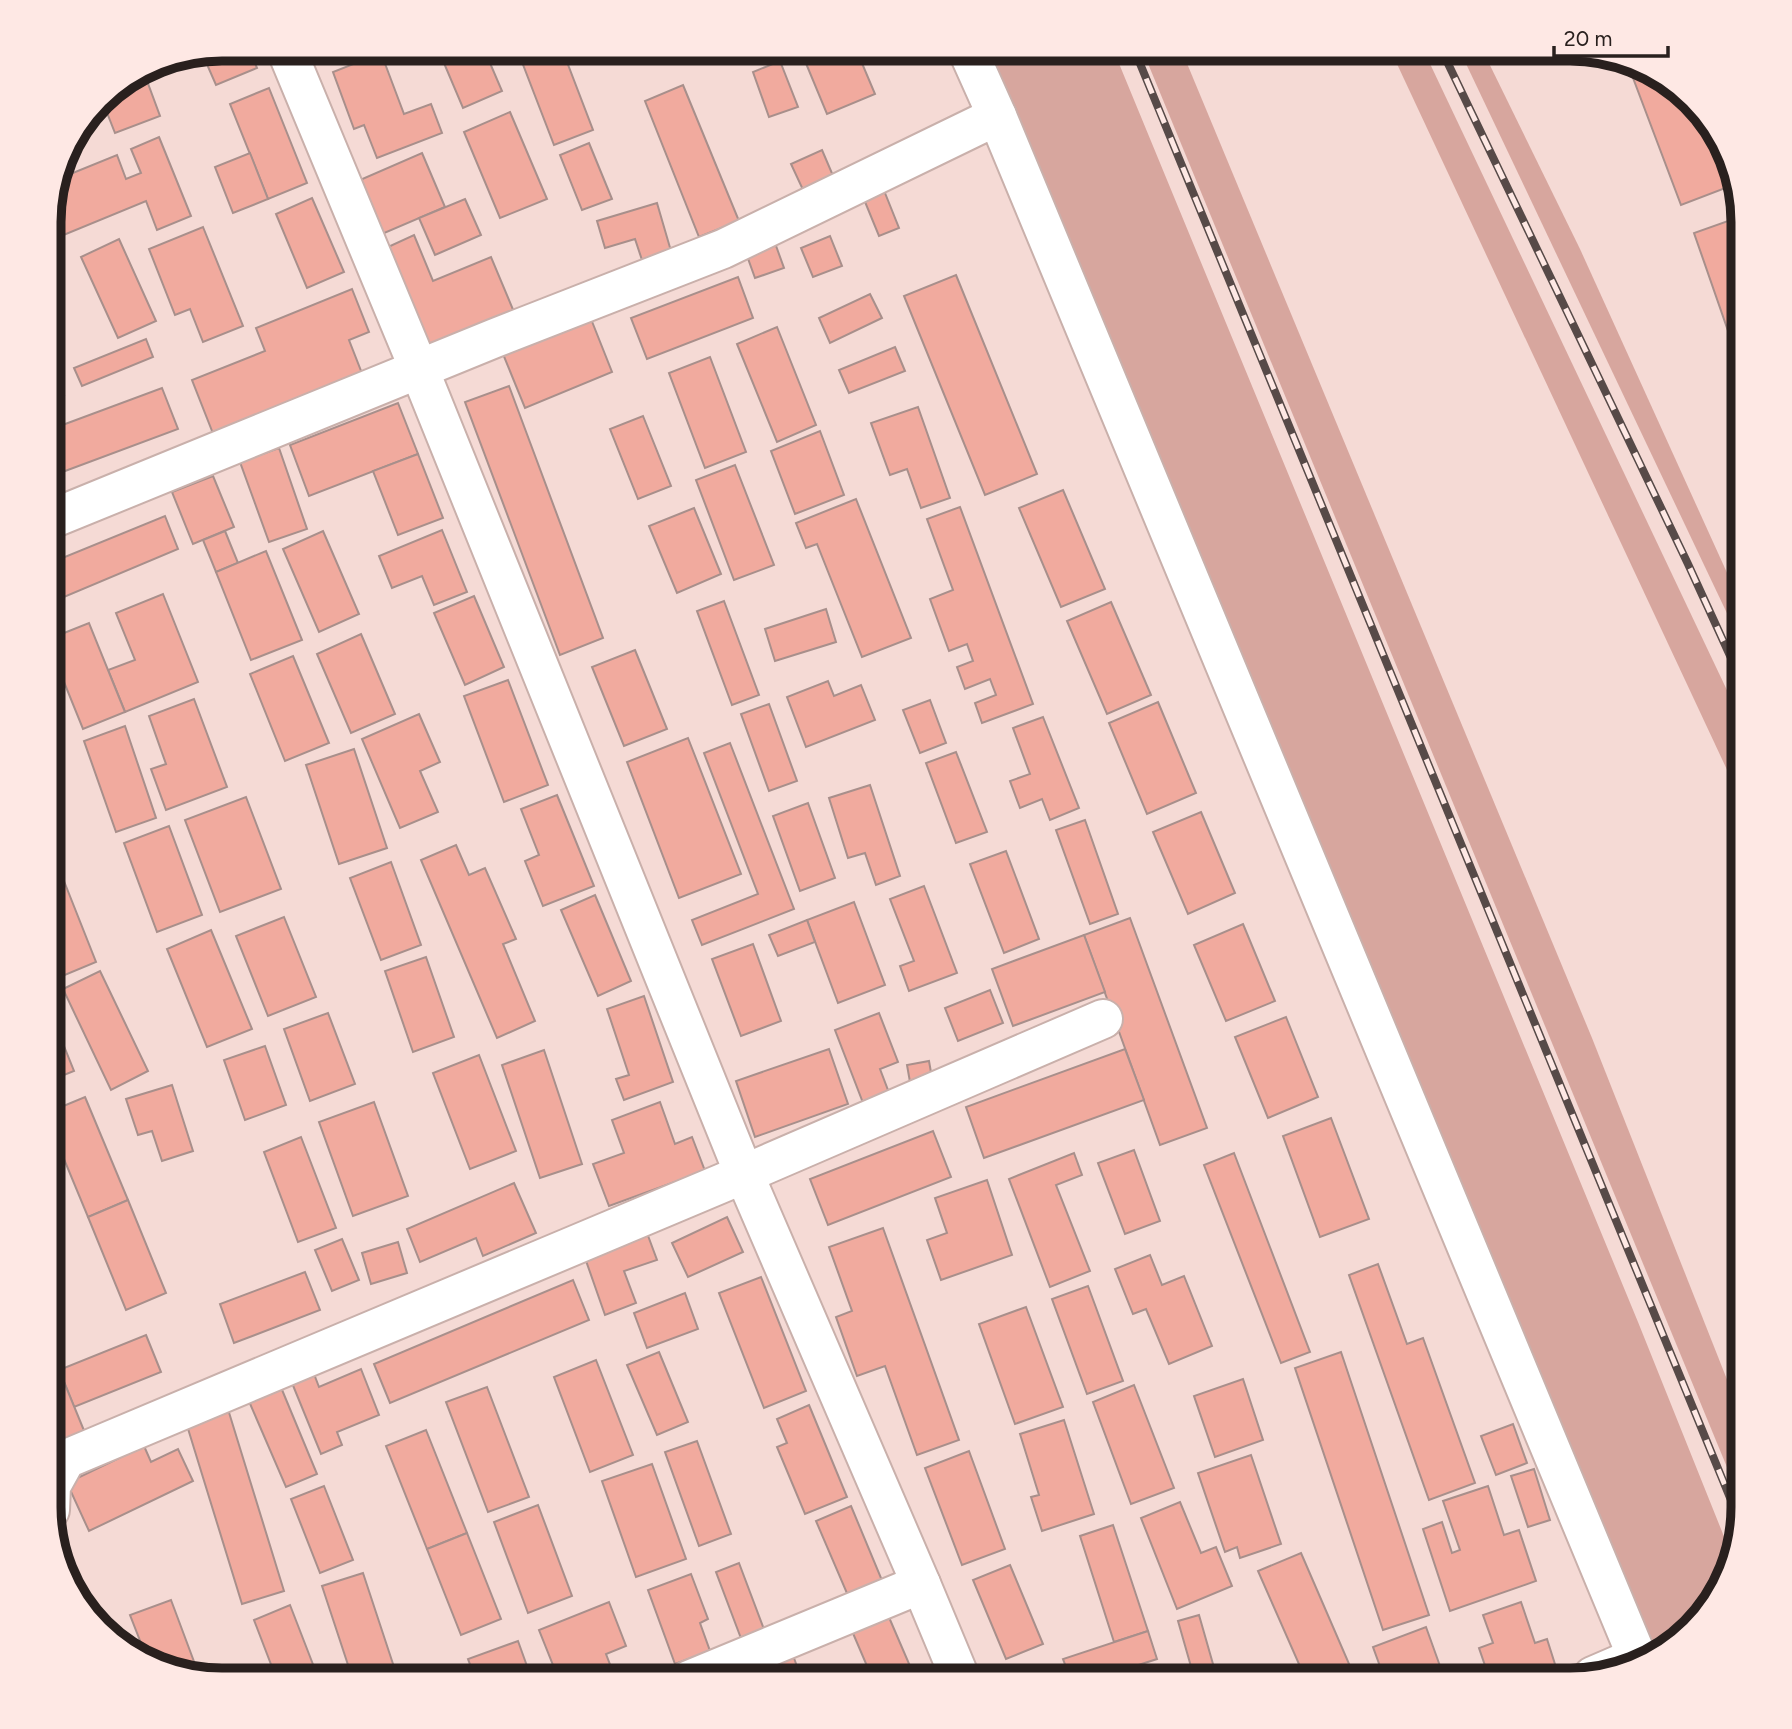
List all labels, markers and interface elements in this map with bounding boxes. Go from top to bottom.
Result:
scale bar [1554,14,1668,58]
text: 20 m [1564,26,1612,51]

